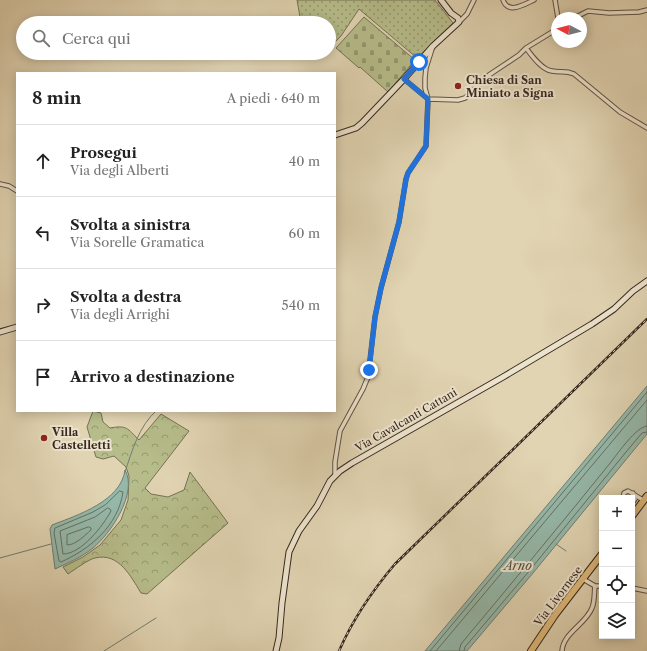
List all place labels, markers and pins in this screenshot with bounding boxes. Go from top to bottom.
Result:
place label: Chiesa di San Miniato a Signa [466,73,554,100]
marker: Chiesa di San Miniato a Signa [453,81,463,91]
place label: Villa Castelletti [51,425,110,452]
marker: Villa Castelletti [39,433,49,443]

